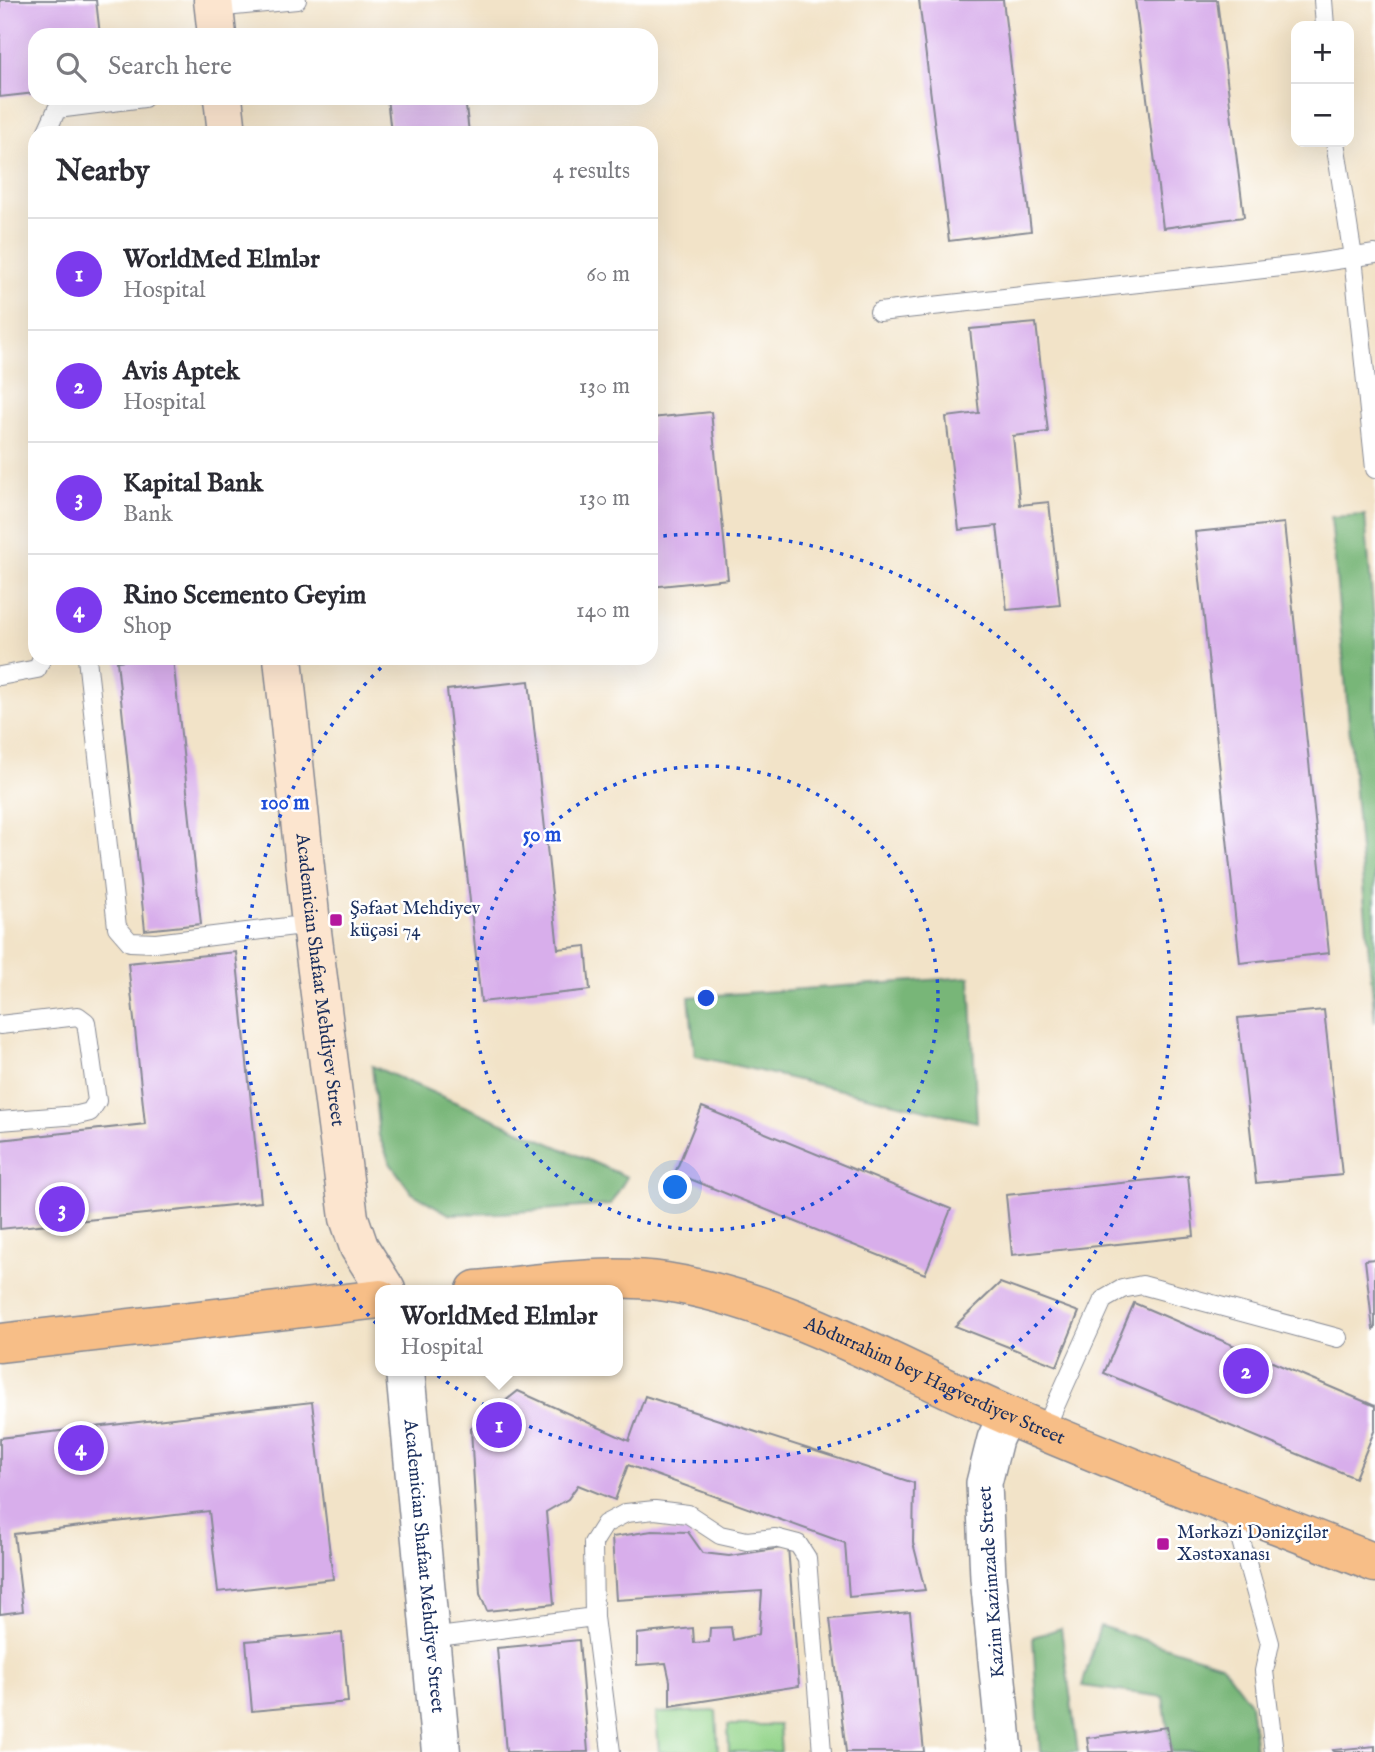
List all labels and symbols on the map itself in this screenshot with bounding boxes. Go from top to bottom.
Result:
text: 100 m [260,790,310,817]
text: 50 m [523,822,562,849]
street label: Academician Shafaat Mehdiyev Street [289,831,349,1128]
place label: Şəfaət Mehdiyev küçəsi 74 [350,897,481,943]
marker: Şəfaət Mehdiyev küçəsi 74 [328,912,344,928]
centre of rings [694,986,718,1010]
your location [658,1170,692,1204]
pin: 3 [39,1183,85,1235]
street label: Abdurrahim bey Hagverdiyev Street [800,1312,1069,1451]
pin: 2 [1223,1345,1269,1397]
pin: 1 [476,1399,522,1451]
street label: Academician Shafaat Mehdiyev Street [398,1417,449,1715]
pin: 4 [58,1422,104,1474]
street label: Kazim Kazimzade Street [973,1485,1011,1679]
place label: Mərkəzi Dənizçilər Xəstəxanası [1177,1521,1328,1567]
marker: Mərkəzi Dənizçilər Xəstəxanası [1155,1536,1171,1552]

